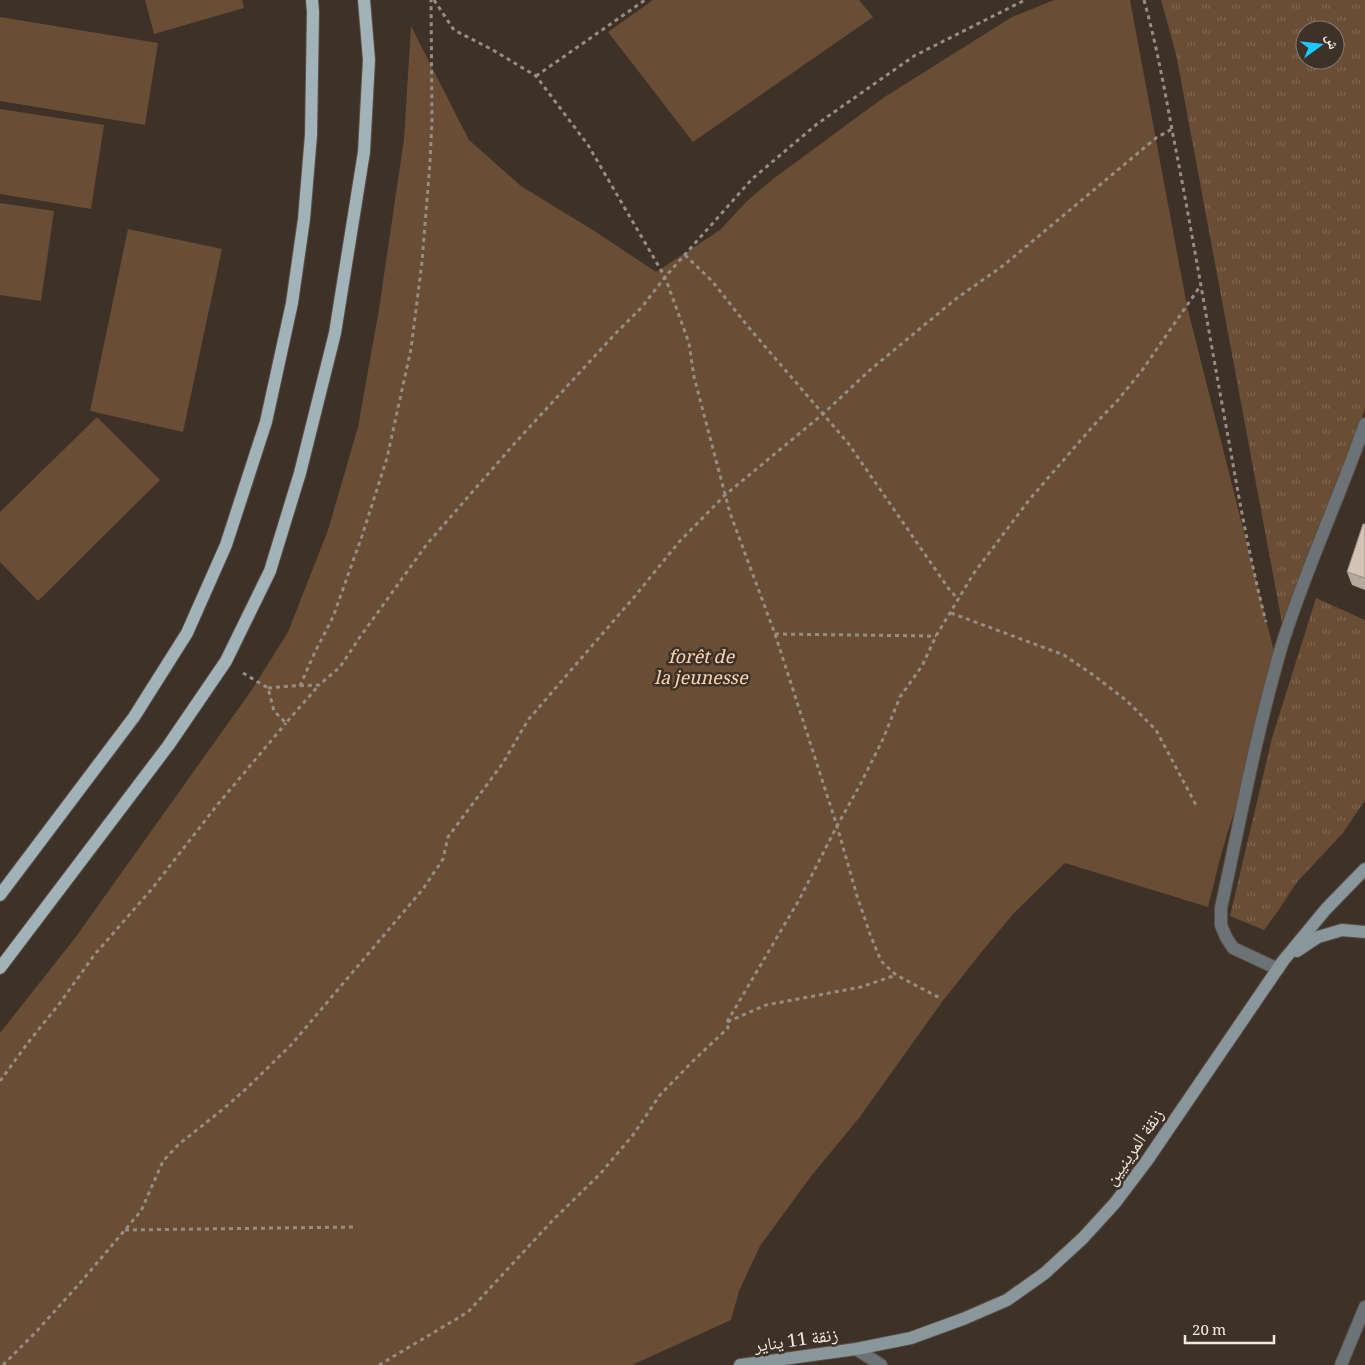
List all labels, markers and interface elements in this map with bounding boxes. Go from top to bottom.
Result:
north arrow [1295,20,1345,70]
text: ش [1317,32,1344,53]
park label: forêt de la jeunesse [654,644,749,695]
street label: زنقة المرينيين [1098,1103,1173,1193]
scale bar [1185,1312,1274,1344]
text: 20 m [1192,1319,1226,1345]
street label: زنقة 11 يناير [751,1321,840,1363]

